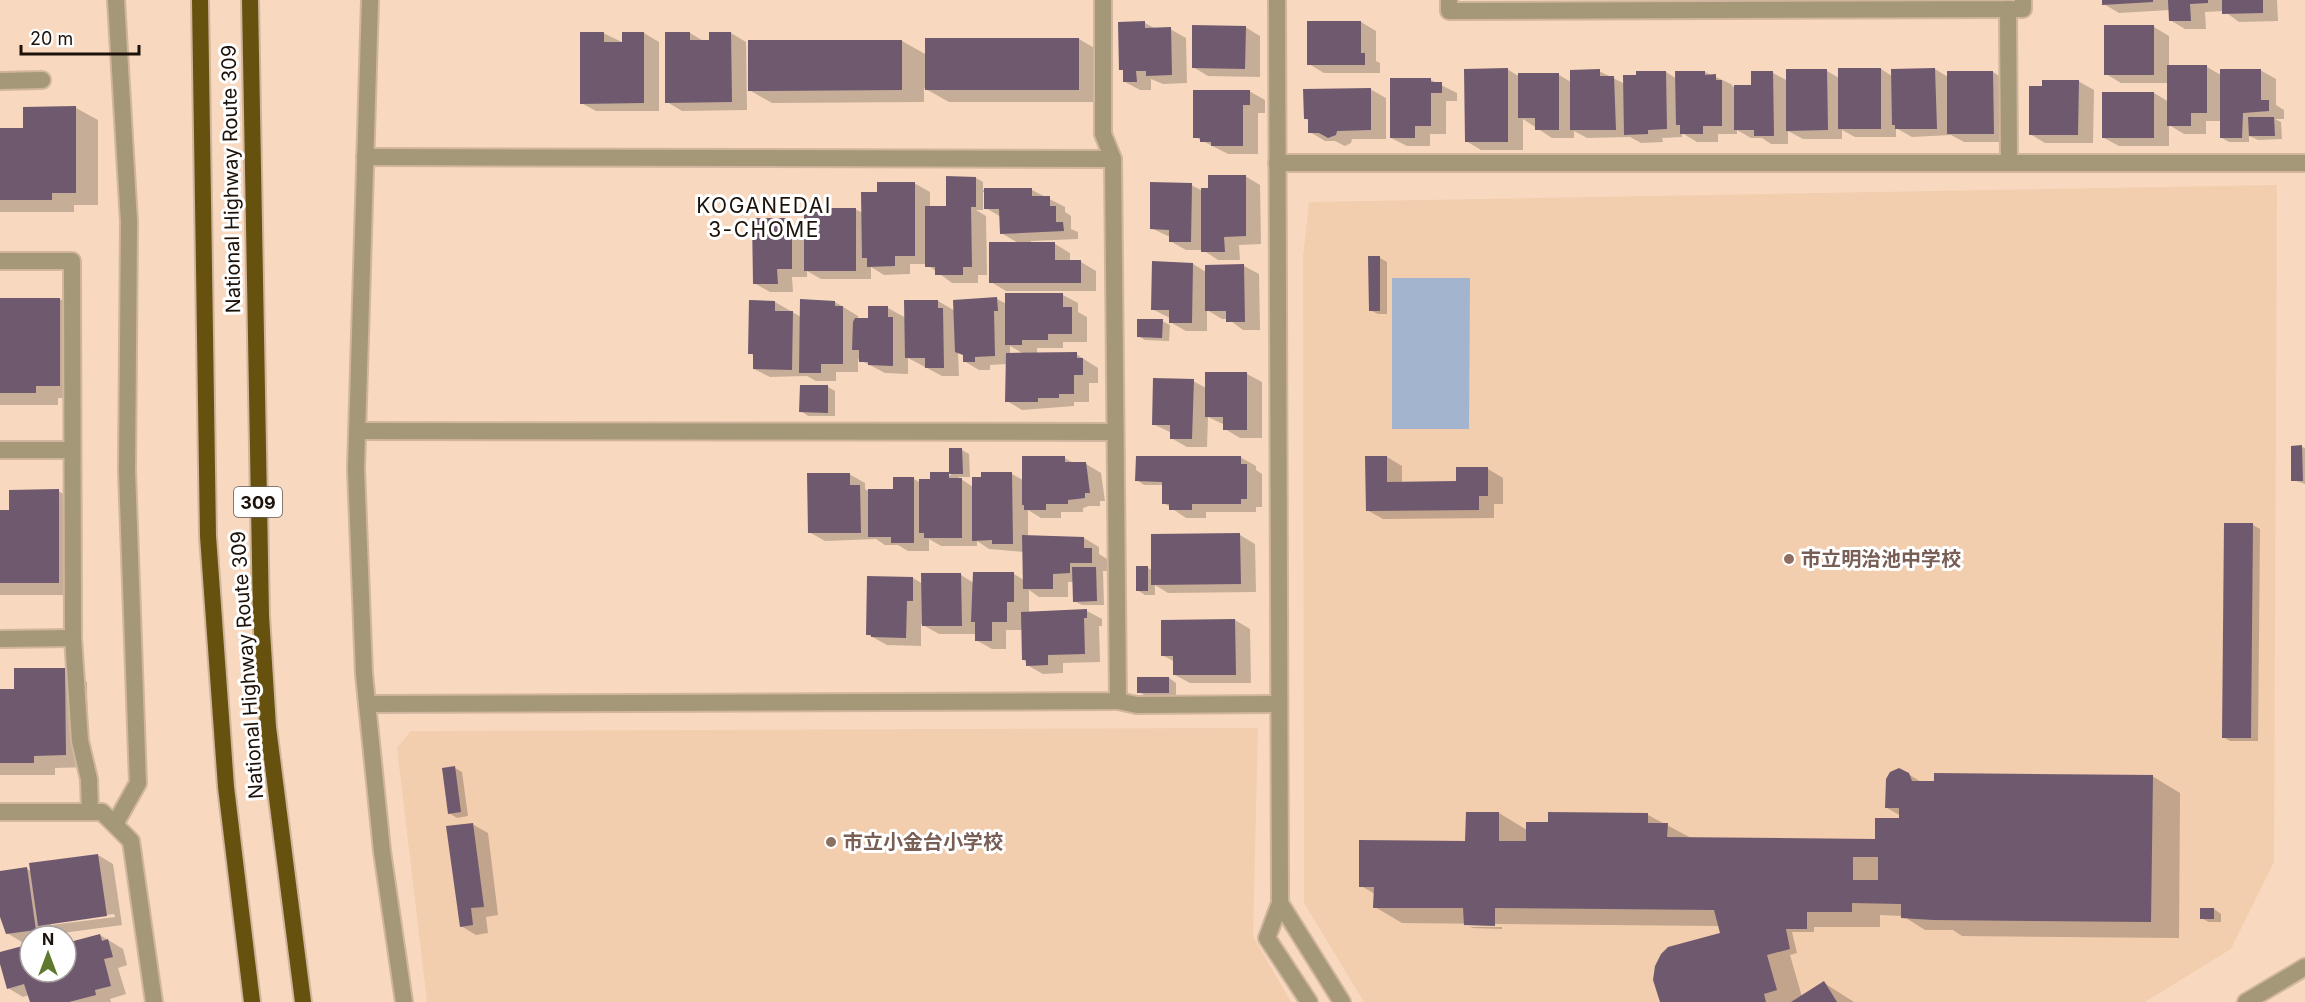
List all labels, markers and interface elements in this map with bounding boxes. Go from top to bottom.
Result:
scale bar [21,18,140,56]
text: 20 m [30,28,73,49]
street label: National Highway Route 309 [217,45,245,313]
district label: KOGANEDAI 3-CHOME [696,193,832,242]
road number: 309 [234,487,282,517]
street label: National Highway Route 309 [226,530,268,800]
place label: 市立明治池中学校 [1801,547,1961,571]
marker: 市立明治池中学校 [1782,552,1796,566]
place label: 市立小金台小学校 [843,830,1003,854]
marker: 市立小金台小学校 [824,835,838,849]
north arrow [18,924,78,984]
text: N [42,929,54,949]

